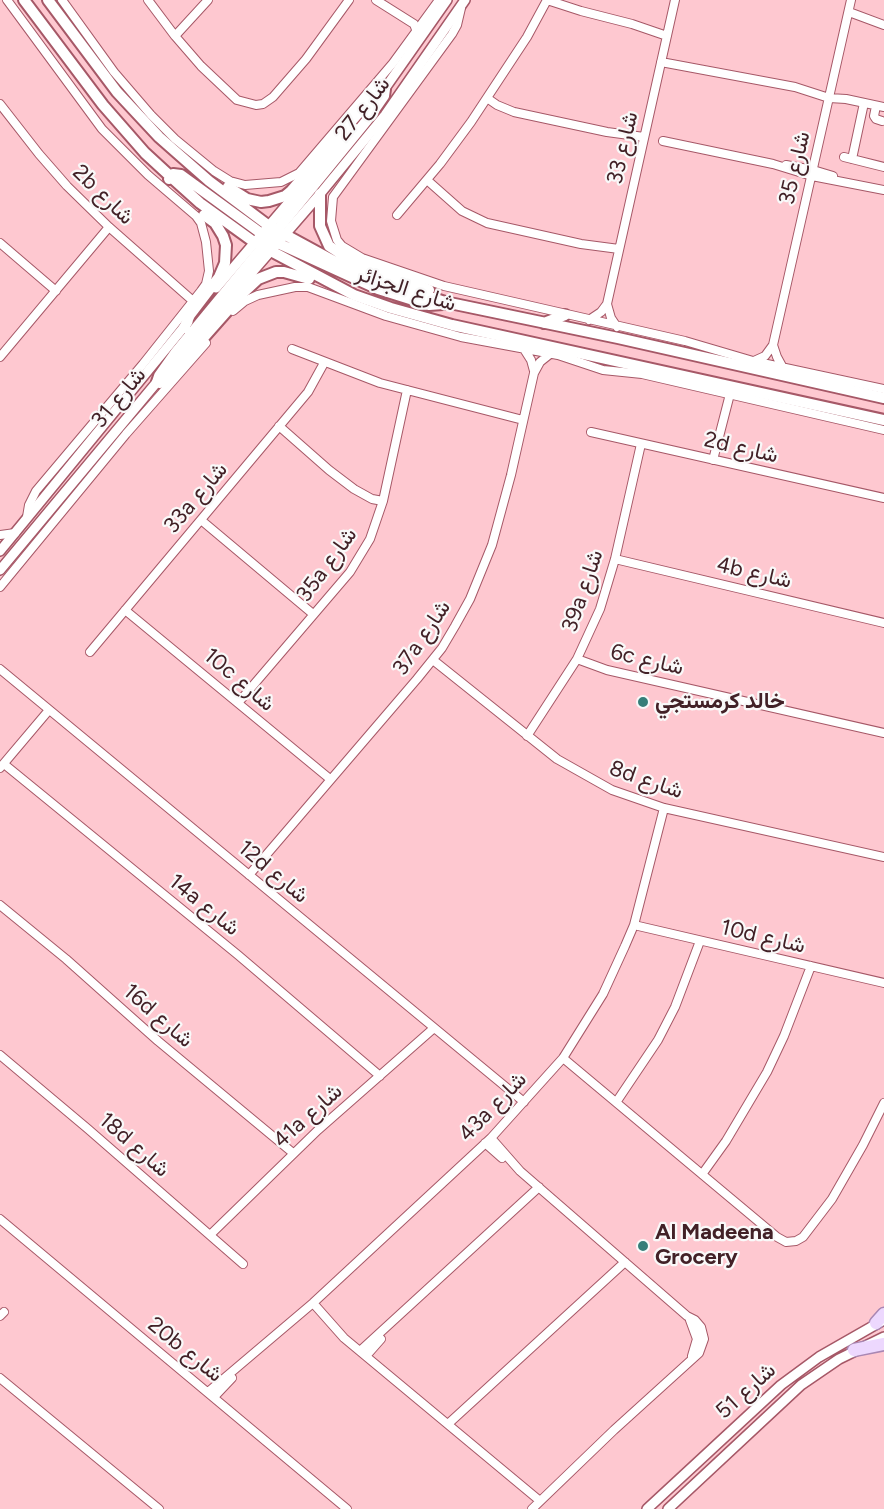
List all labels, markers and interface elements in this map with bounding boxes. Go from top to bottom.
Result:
street label: شارع 27 [330,72,396,146]
street label: شارع 33 [602,109,644,187]
street label: شارع 35 [774,129,816,207]
street label: 2b شارع [67,159,139,231]
street label: شارع الجزائر [353,260,459,318]
street label: شارع 31 [86,362,152,434]
street label: 2d شارع [702,427,780,469]
street label: 33a شارع [159,457,233,539]
street label: 35a شارع [291,523,363,607]
street label: 39a شارع [557,546,609,636]
street label: 4b شارع [714,552,794,594]
street label: 37a شارع [387,596,457,680]
street label: 6c شارع [608,639,686,681]
street label: 10c شارع [198,643,280,717]
place label: خالد كرمستجي [655,689,785,715]
marker: خالد كرمستجي [636,695,650,709]
street label: 8d شارع [606,755,686,805]
street label: 12d شارع [232,835,314,909]
street label: 14a شارع [163,868,245,942]
street label: 10d شارع [718,914,808,960]
street label: 16d شارع [118,978,198,1054]
street label: 43a شارع [453,1067,533,1147]
street label: 41a شارع [268,1078,348,1154]
street label: 18d شارع [93,1107,175,1183]
place label: Al Madeena Grocery [655,1220,774,1272]
marker: Al Madeena Grocery [636,1239,650,1253]
street label: 20b شارع [142,1312,228,1388]
street label: شارع 51 [711,1357,781,1425]

